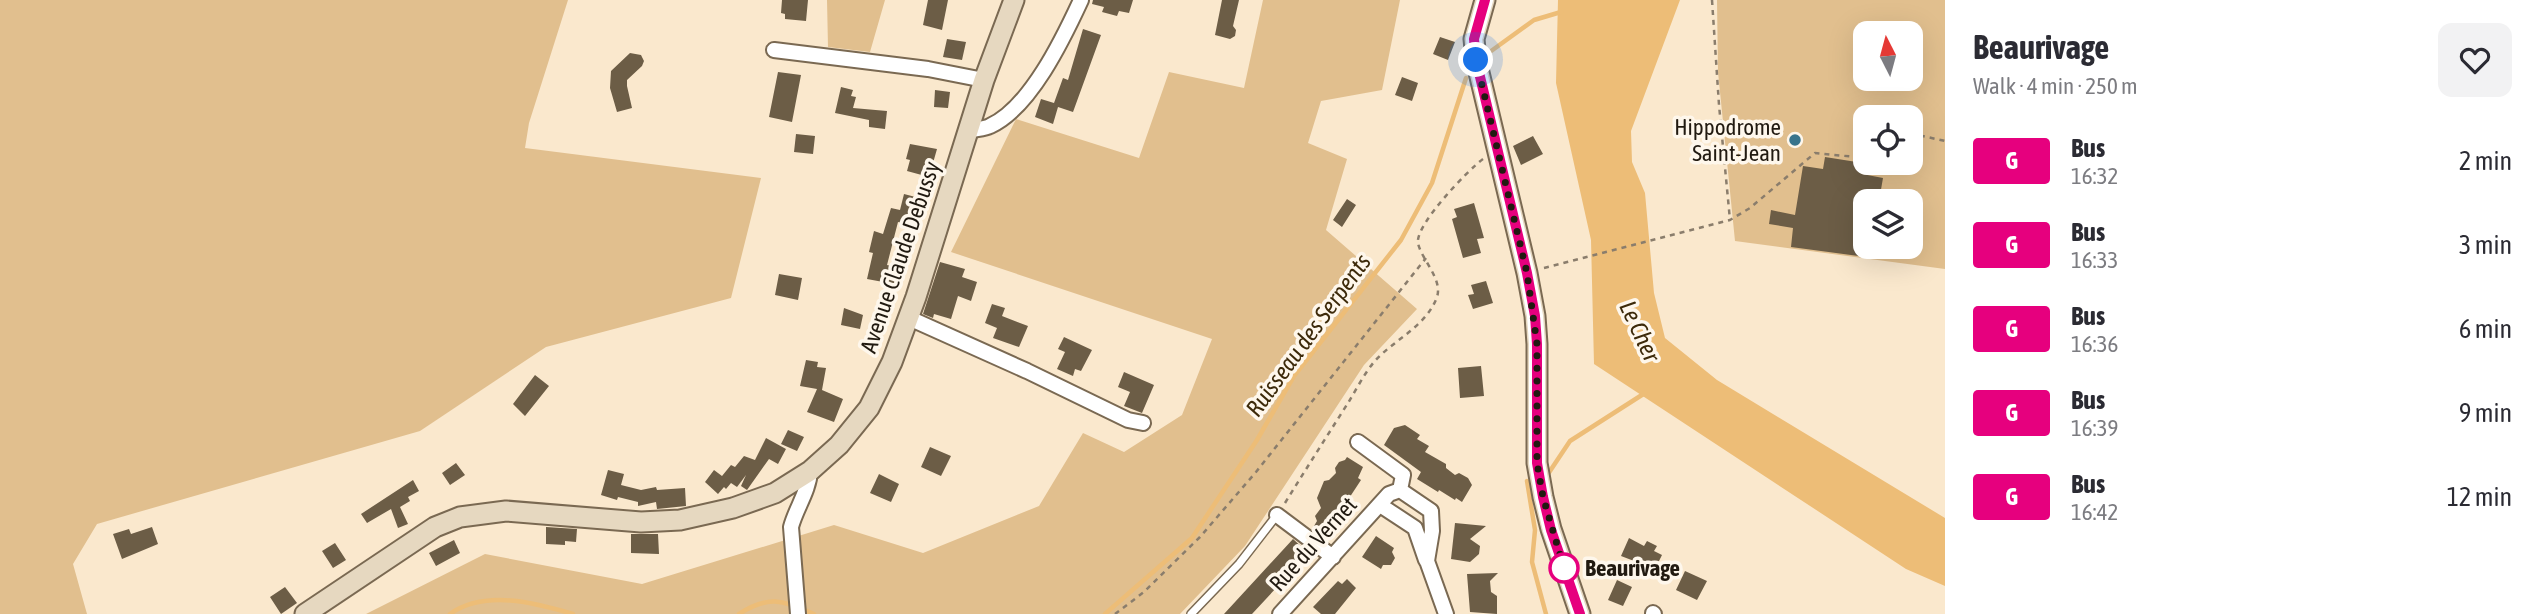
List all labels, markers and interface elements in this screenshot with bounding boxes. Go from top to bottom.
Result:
north arrow [1853,21,1923,91]
map controls [1853,21,1923,259]
button: heart [2438,23,2512,97]
text: Beaurivage [1973,28,2109,66]
your location [1458,42,1493,77]
text: Walk · 4 min · 250 m [1973,73,2137,99]
button: locate [1853,105,1923,175]
place label: Hippodrome Saint-Jean [1674,114,1781,166]
marker: Hippodrome Saint-Jean [1787,132,1803,148]
text: Bus [2071,133,2105,163]
text: 2 min [2459,146,2512,176]
text: G [2005,147,2018,174]
street label: Avenue Claude Debussy [855,158,945,356]
text: 16:32 [2071,163,2118,189]
button: layers [1853,189,1923,259]
text: Bus [2071,217,2105,247]
text: 3 min [2459,230,2512,260]
text: G [2005,231,2018,258]
text: 16:33 [2071,247,2118,273]
water label: Ruisseau des Serpents [1240,249,1376,421]
water label: Le Cher [1614,296,1666,366]
text: Bus [2071,301,2105,331]
text: 6 min [2459,314,2512,344]
text: G [2005,315,2018,342]
text: 16:36 [2071,331,2118,357]
text: Bus [2071,385,2105,415]
text: 9 min [2459,398,2512,428]
text: G [2005,399,2018,426]
text: 16:39 [2071,415,2118,441]
text: Bus [2071,469,2105,499]
text: 12 min [2447,482,2512,512]
text: G [2005,483,2018,510]
street label: Rue du Vernet [1264,492,1362,596]
text: 16:42 [2071,499,2118,525]
marker: Beaurivage [1549,553,1579,583]
place label: Beaurivage [1585,555,1680,581]

